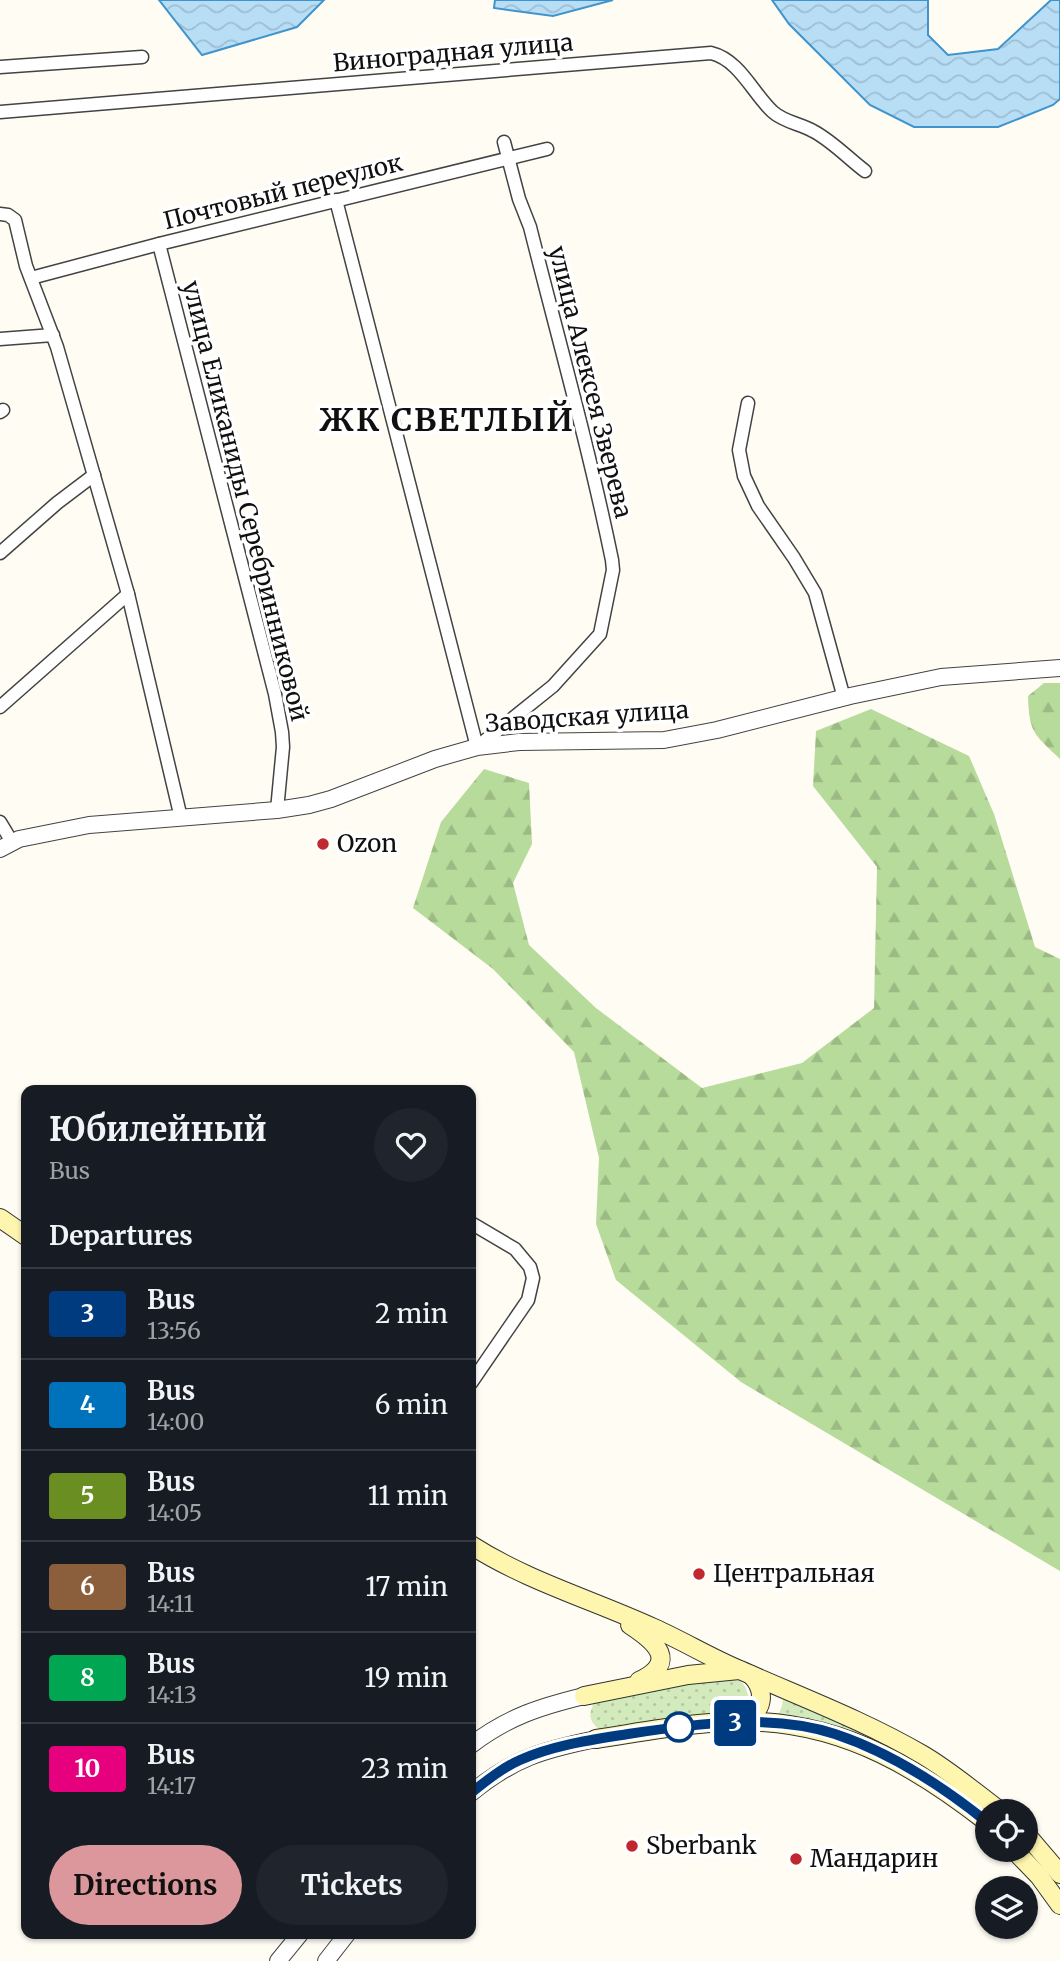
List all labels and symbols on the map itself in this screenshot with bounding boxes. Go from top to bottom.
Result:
street label: Виноградная улица [332,27,574,78]
street label: Почтовый переулок [160,147,406,236]
street label: улица Алексея Зверева [542,243,639,521]
street label: улица Еликаниды Серебринниковой [176,278,315,724]
district label: ЖК СВЕТЛЫЙ [319,400,575,440]
street label: Заводская улица [484,694,690,739]
place label: Ozon [337,828,397,859]
marker: Ozon [315,836,331,852]
place label: Центральная [713,1558,875,1589]
marker: Центральная [691,1566,707,1582]
line badge: 3 [712,1700,758,1746]
unlabelled marker [664,1712,694,1742]
place label: Sberbank [646,1830,758,1861]
marker: Sberbank [624,1838,640,1854]
place label: Мандарин [810,1843,938,1874]
marker: Мандарин [788,1851,804,1867]

